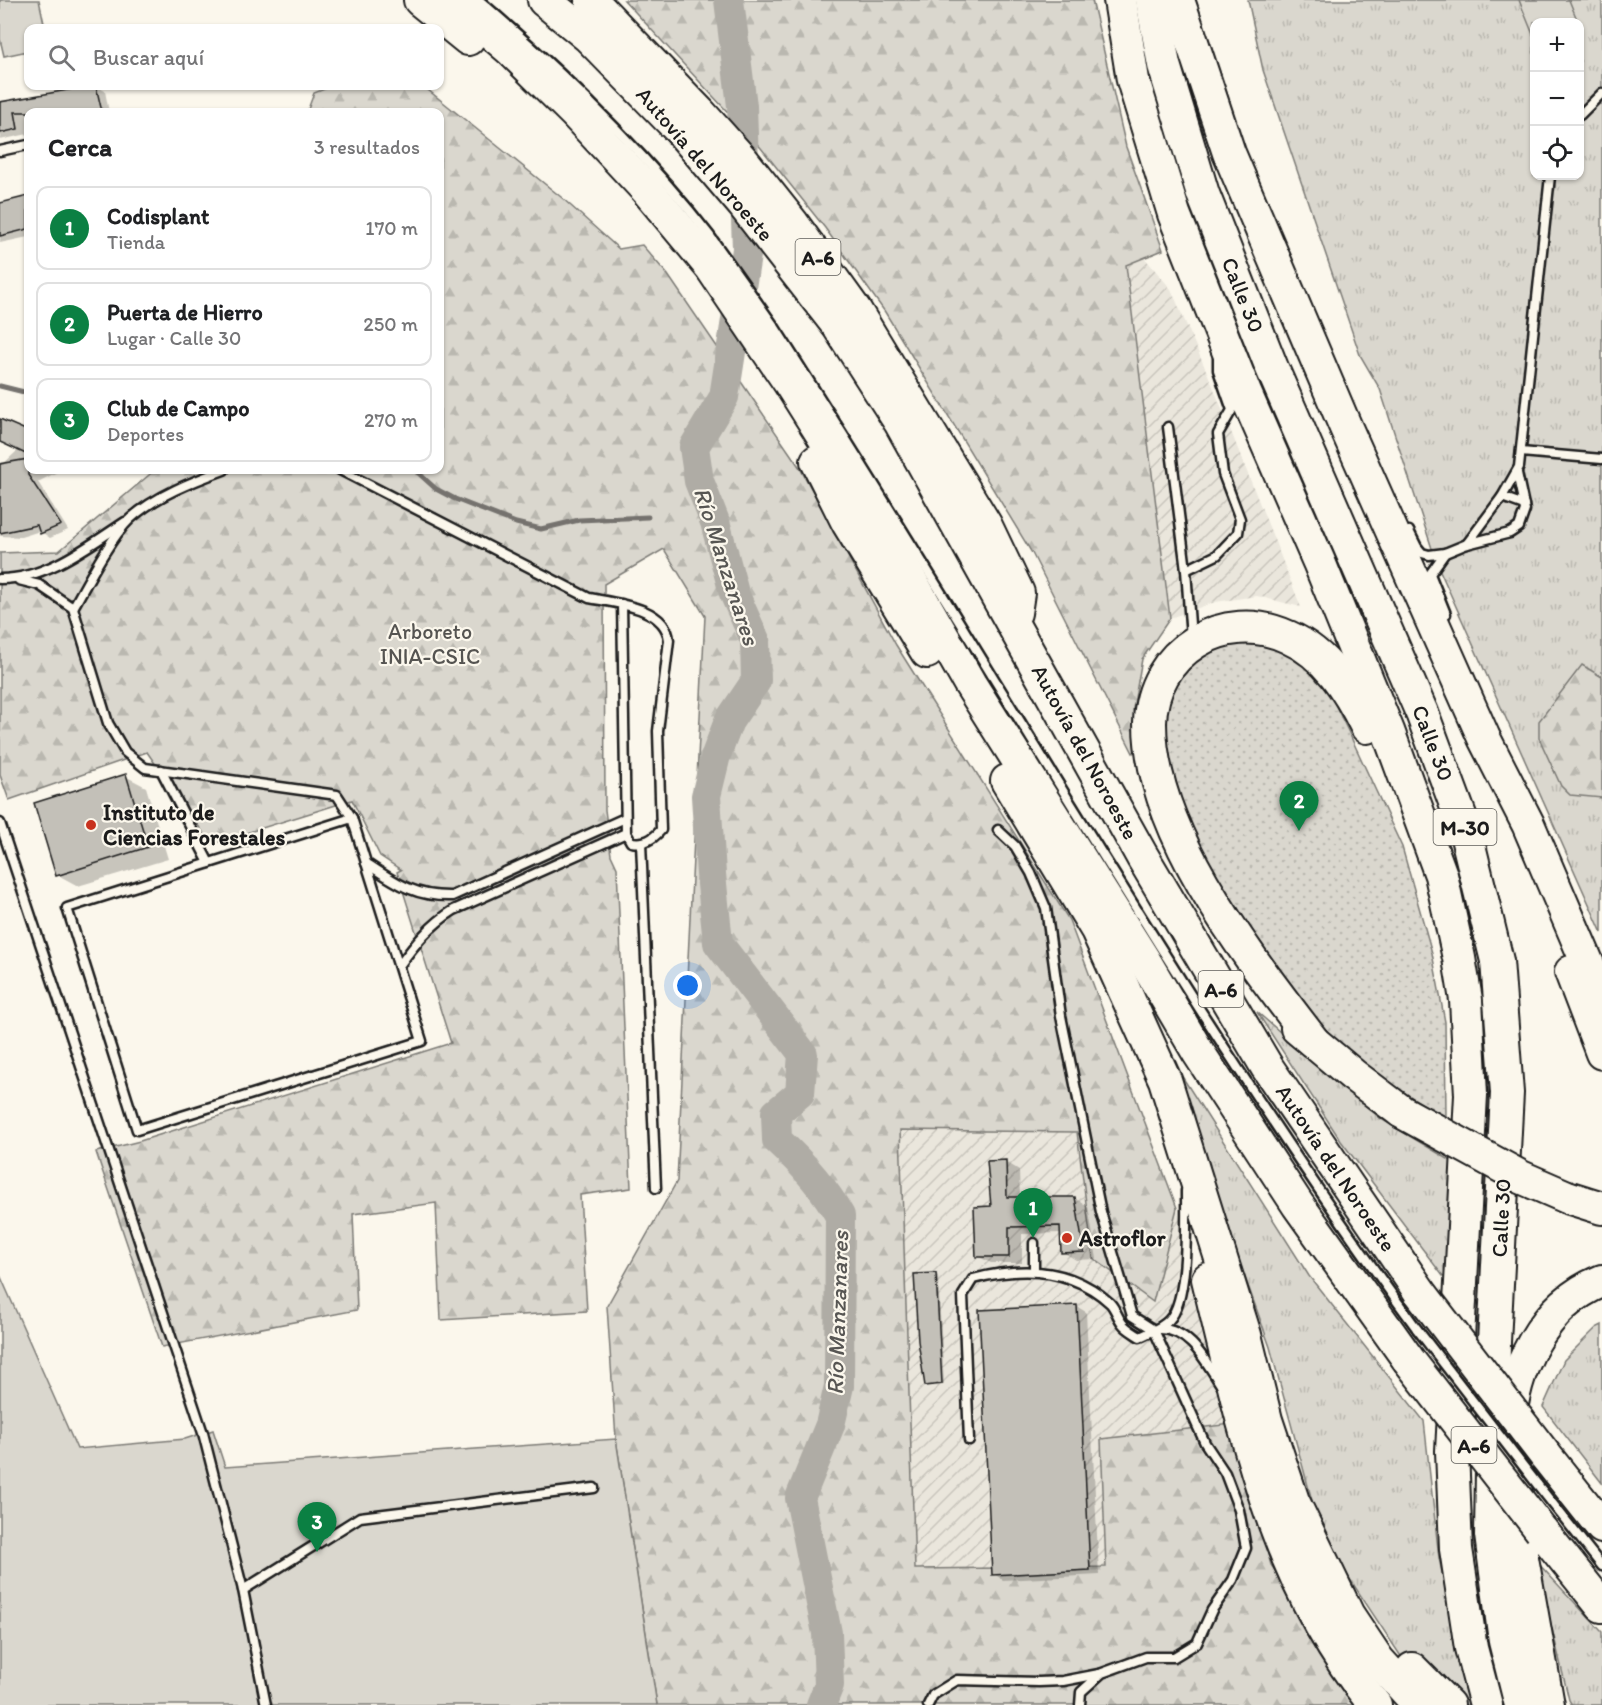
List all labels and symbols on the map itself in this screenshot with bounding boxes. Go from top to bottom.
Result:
street label: Autovía del Noroeste [631,81,779,247]
road number: A-6 [796,239,840,275]
street label: Calle 30 [1216,253,1270,337]
water label: Río Manzanares [688,483,767,650]
park label: Arboreto INIA-CSIC [380,618,480,670]
street label: Autovía del Noroeste [1026,660,1144,844]
street label: Calle 30 [1406,701,1460,785]
pin: 2 [1280,782,1318,831]
place label: Instituto de Ciencias Forestales [103,799,286,851]
road number: M-30 [1434,809,1496,845]
marker: Instituto de Ciencias Forestales [84,818,98,832]
your location [673,971,702,1000]
road number: A-6 [1198,971,1244,1007]
street label: Autovía del Noroeste [1270,1079,1402,1257]
street label: Calle 30 [1485,1178,1517,1258]
pin: 1 [1014,1188,1052,1238]
place label: Astroflor [1078,1225,1167,1252]
water label: Río Manzanares [820,1229,854,1396]
marker: Astroflor [1060,1231,1074,1245]
road number: A-6 [1452,1427,1496,1463]
pin: 3 [298,1502,336,1552]

